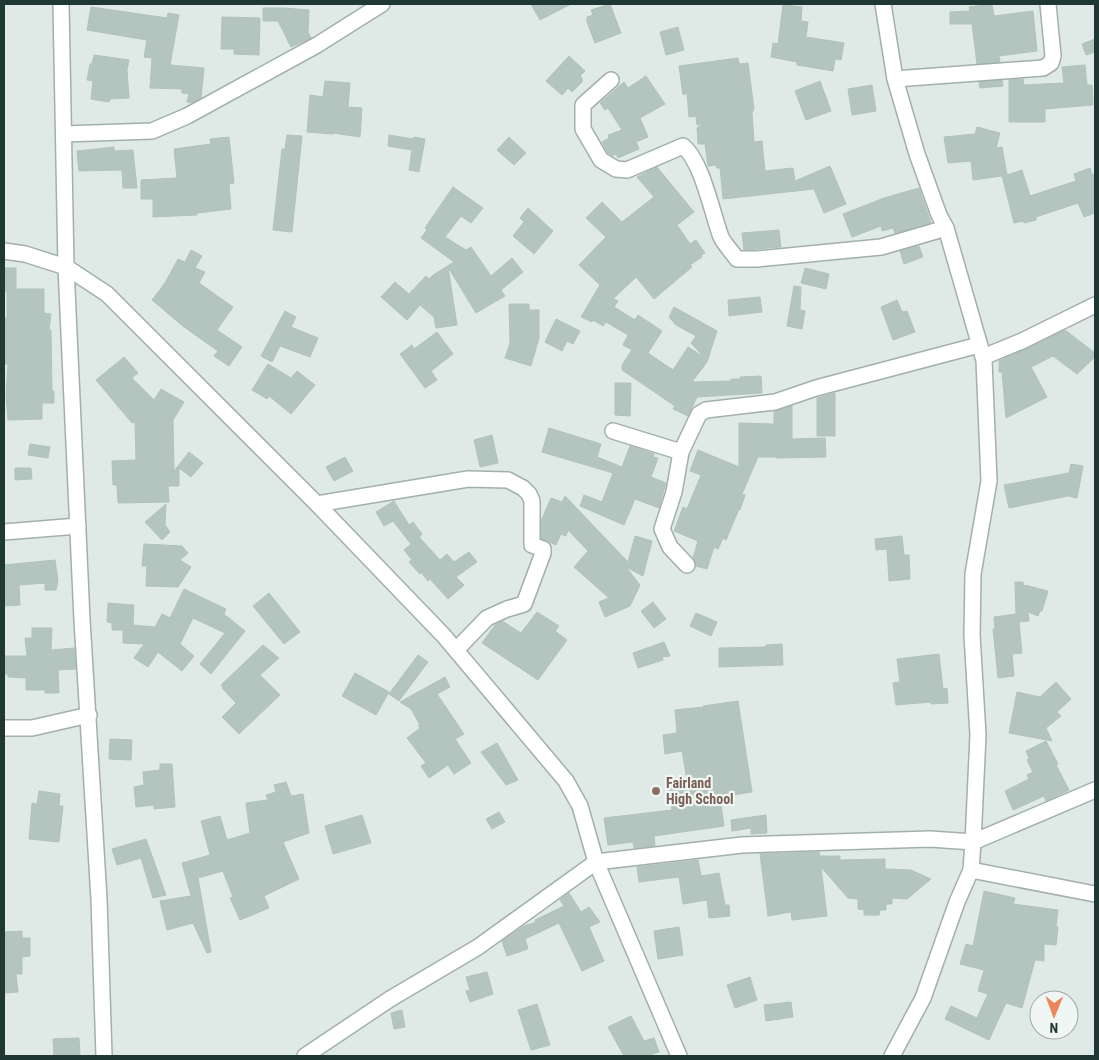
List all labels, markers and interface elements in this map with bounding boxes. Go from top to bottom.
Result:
place label: Fairland High School [666,775,734,807]
marker: Fairland High School [650,785,662,797]
north arrow [1029,990,1079,1040]
text: N [1049,1020,1058,1036]

